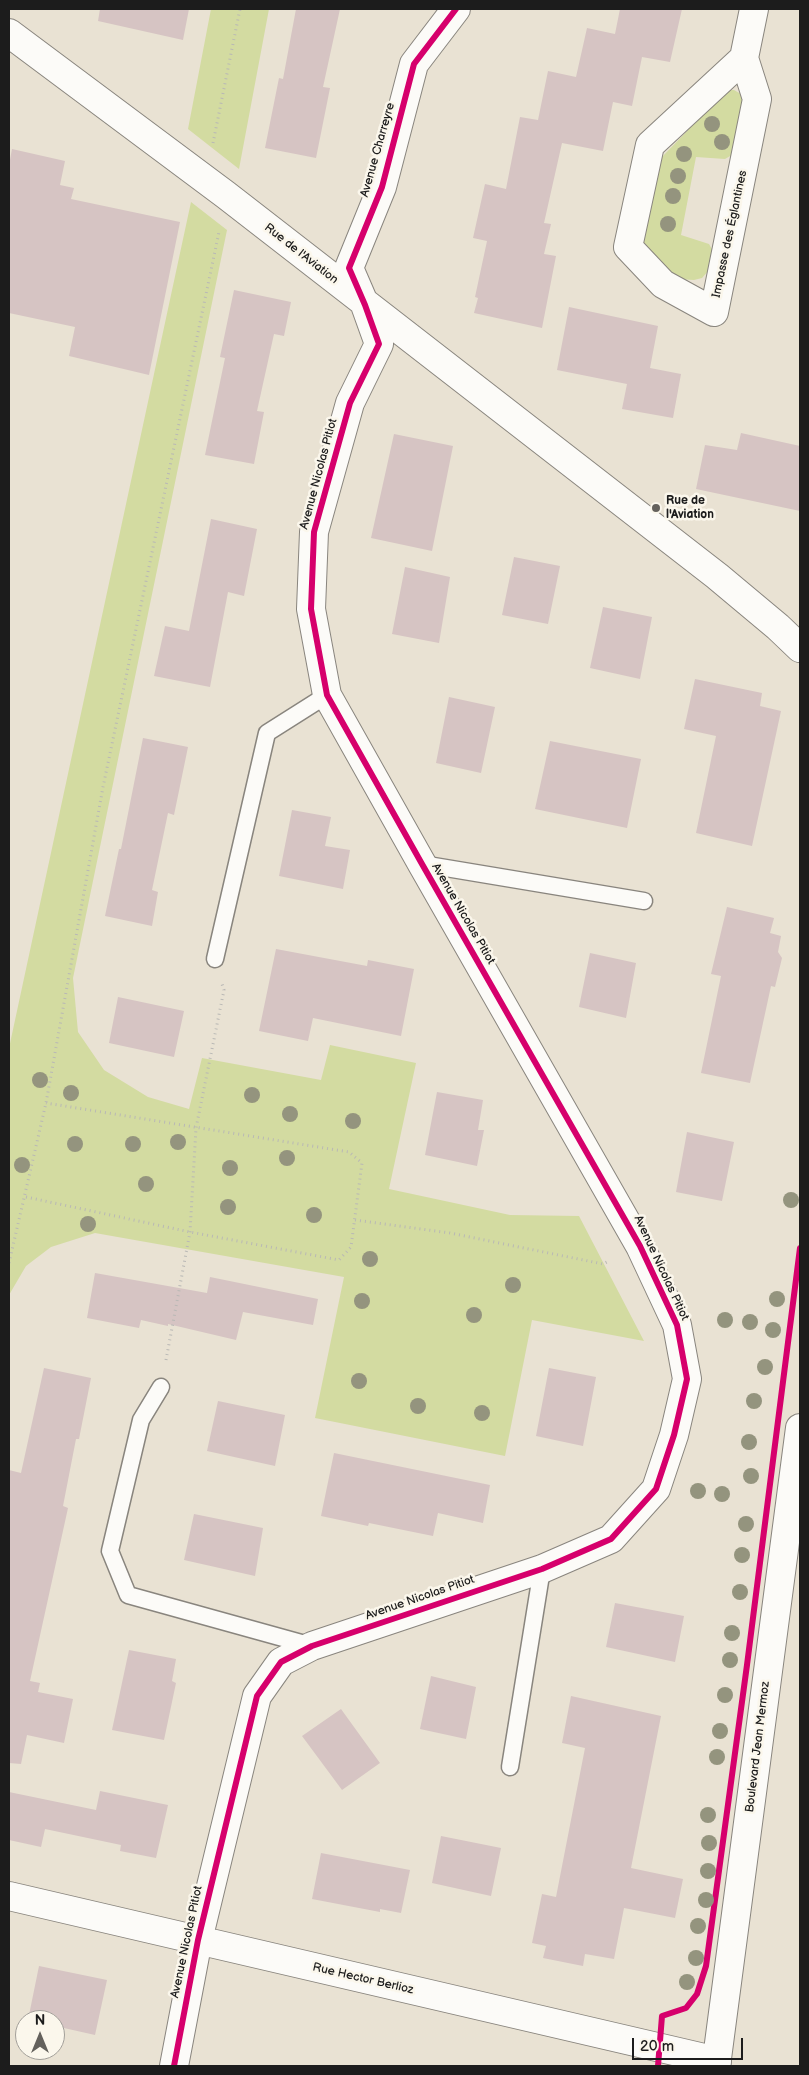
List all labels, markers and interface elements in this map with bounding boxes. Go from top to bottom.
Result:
street label: Avenue Charreyre [358,101,398,199]
street label: Impasse des Églantines [709,169,751,299]
street label: Rue de l'Aviation [261,221,341,287]
street label: Avenue Nicolas Pitiot [297,417,341,531]
place label: Rue de l'Aviation [666,494,714,522]
marker: Rue de l'Aviation [650,502,662,514]
street label: Avenue Nicolas Pitiot [428,861,498,967]
street label: Avenue Nicolas Pitiot [630,1213,692,1323]
street label: Avenue Nicolas Pitiot [364,1573,476,1623]
street label: Boulevard Jean Mermoz [743,1681,773,1813]
street label: Avenue Nicolas Pitiot [168,1885,206,1999]
street label: Rue Hector Berlioz [311,1960,415,1998]
north arrow [15,2010,65,2060]
text: N [35,2012,45,2029]
scale bar [634,2028,745,2060]
text: 20 m [640,2037,674,2056]

